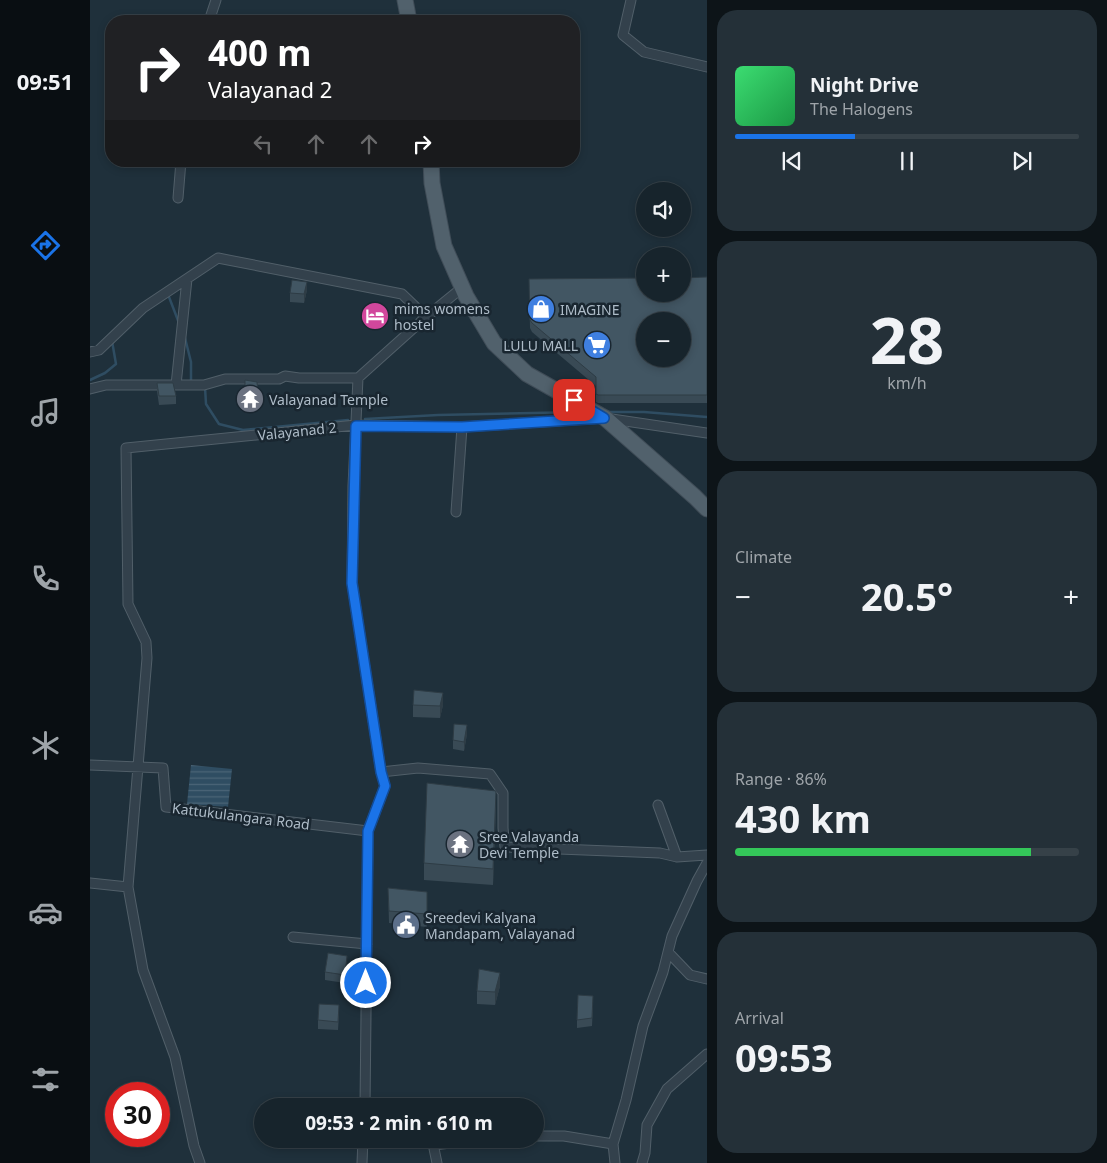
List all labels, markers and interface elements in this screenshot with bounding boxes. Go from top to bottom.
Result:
text: 400 m [208,29,311,76]
icon: right [125,35,190,100]
text: 09:51 [17,66,73,96]
text: Night Drive [810,72,919,98]
text: Valayanad 2 [208,74,332,104]
text: The Halogens [810,98,913,120]
icon: left [249,130,277,158]
icon: ahead [302,130,330,158]
icon: ahead [355,130,383,158]
icon: right [408,130,436,158]
icon: previous [778,147,806,175]
icon: pause [893,147,921,175]
icon: next [1008,147,1036,175]
map controls [636,182,691,367]
button: sound [636,182,691,237]
icon: directions [28,228,63,263]
button: + [636,247,691,302]
shop icon: IMAGINE [526,294,556,324]
text: 28 [870,295,944,383]
place label: mims womens hostel [394,299,490,334]
place label: IMAGINE [560,300,619,319]
hotel icon: mims womens hostel [360,301,390,331]
button: − [636,312,691,367]
supermarket icon: LULU MALL [582,330,612,360]
place label: LULU MALL [503,336,578,355]
text: km/h [887,372,927,394]
pin [553,379,595,421]
temple icon: Valayanad Temple [235,384,265,414]
icon: arrive [560,386,588,414]
place label: Valayanad Temple [269,390,388,409]
icon: music [28,395,63,430]
street label: Valayanad 2 [257,417,337,445]
text: Climate [735,546,792,568]
icon: phone [28,561,63,596]
text: 20.5° [861,570,953,622]
text: − [735,577,751,615]
text: + [1063,577,1079,615]
icon: climate [28,728,63,763]
text: Range · 86% [735,768,827,790]
text: 430 km [735,792,871,844]
street label: Kattukulangara Road [171,798,311,834]
place label: Sree Valayanda Devi Temple [479,827,579,862]
temple icon: Sree Valayanda Devi Temple [445,829,475,859]
icon: car [28,895,63,930]
place label: Sreedevi Kalyana Mandapam, Valayanad [425,908,575,943]
public building icon: Sreedevi Kalyana Mandapam, Valayanad [391,910,421,940]
position arrow [339,956,391,1008]
text: Arrival [735,1007,784,1029]
text: 09:53 [735,1031,833,1083]
icon: filters [28,1062,63,1097]
speed limit sign: 30 [105,1082,170,1147]
text: 09:53 · 2 min · 610 m [305,1110,493,1136]

